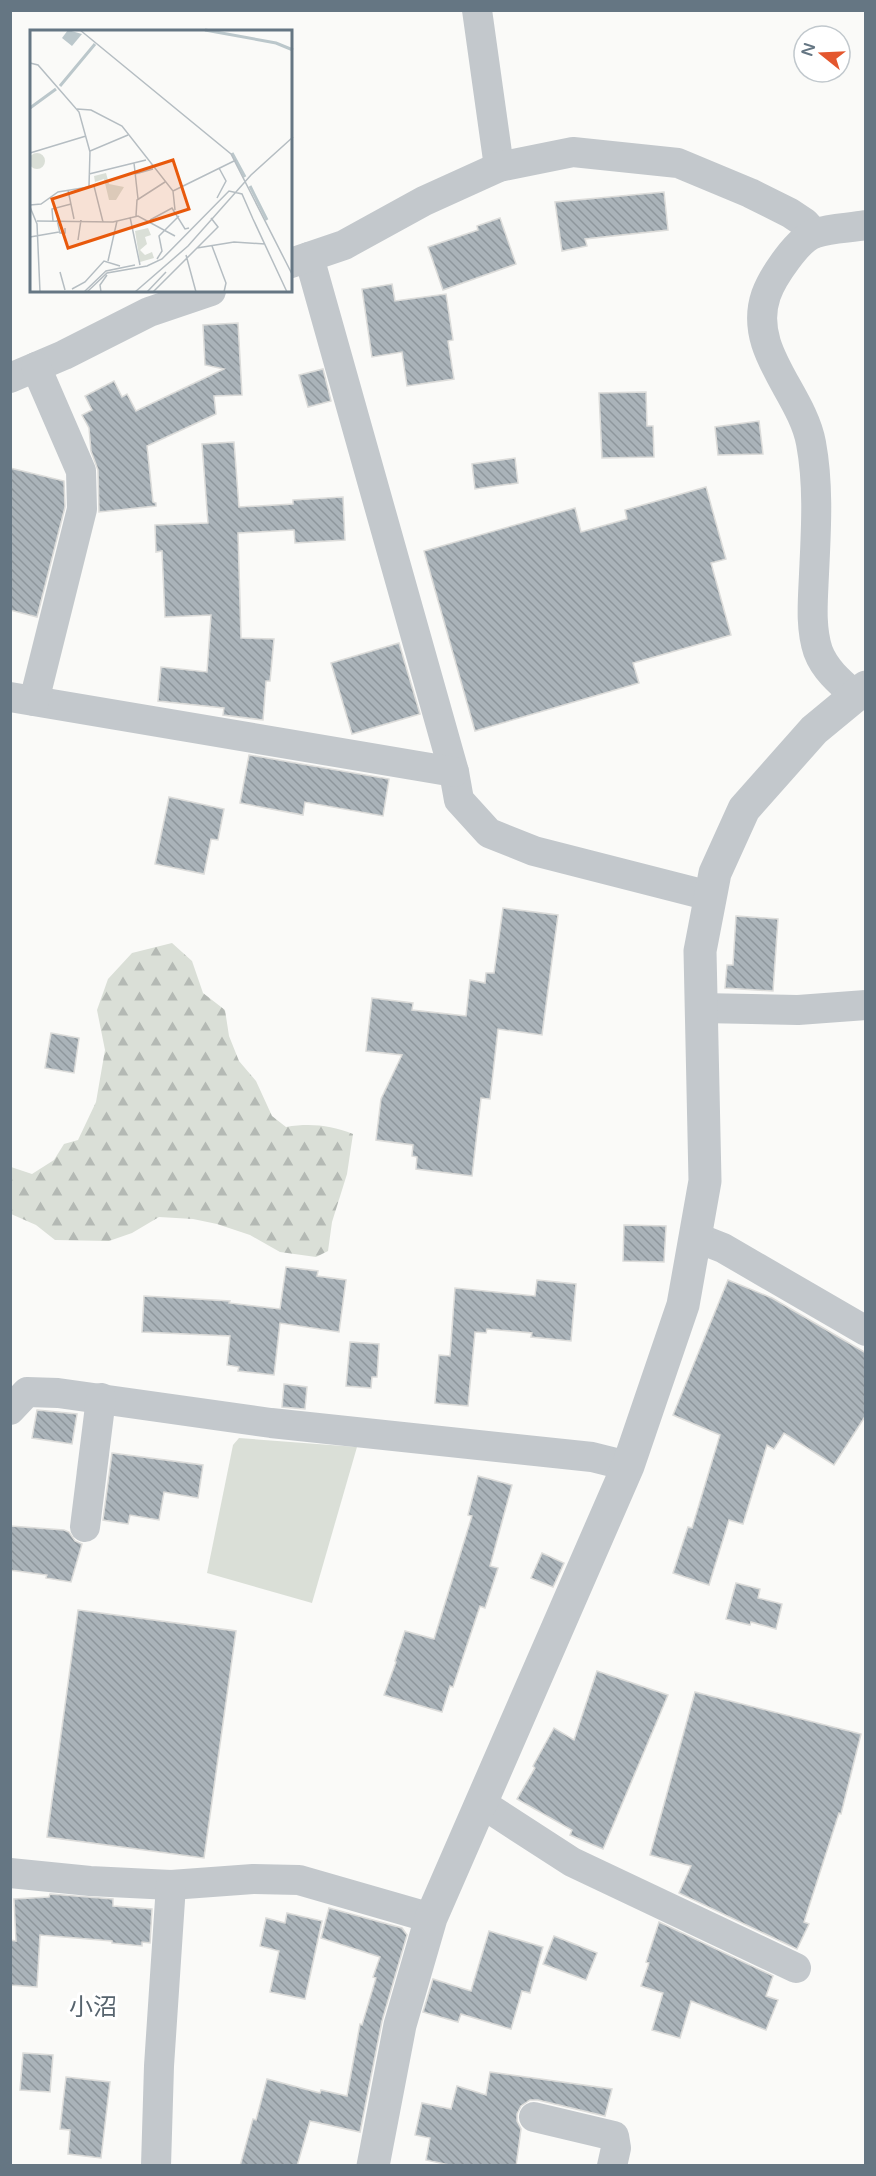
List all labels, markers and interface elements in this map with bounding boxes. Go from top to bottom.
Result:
north arrow [792,24,852,84]
inset map [30,30,292,292]
text: N [797,40,820,59]
district label: 小沼 [69,1993,117,2022]

